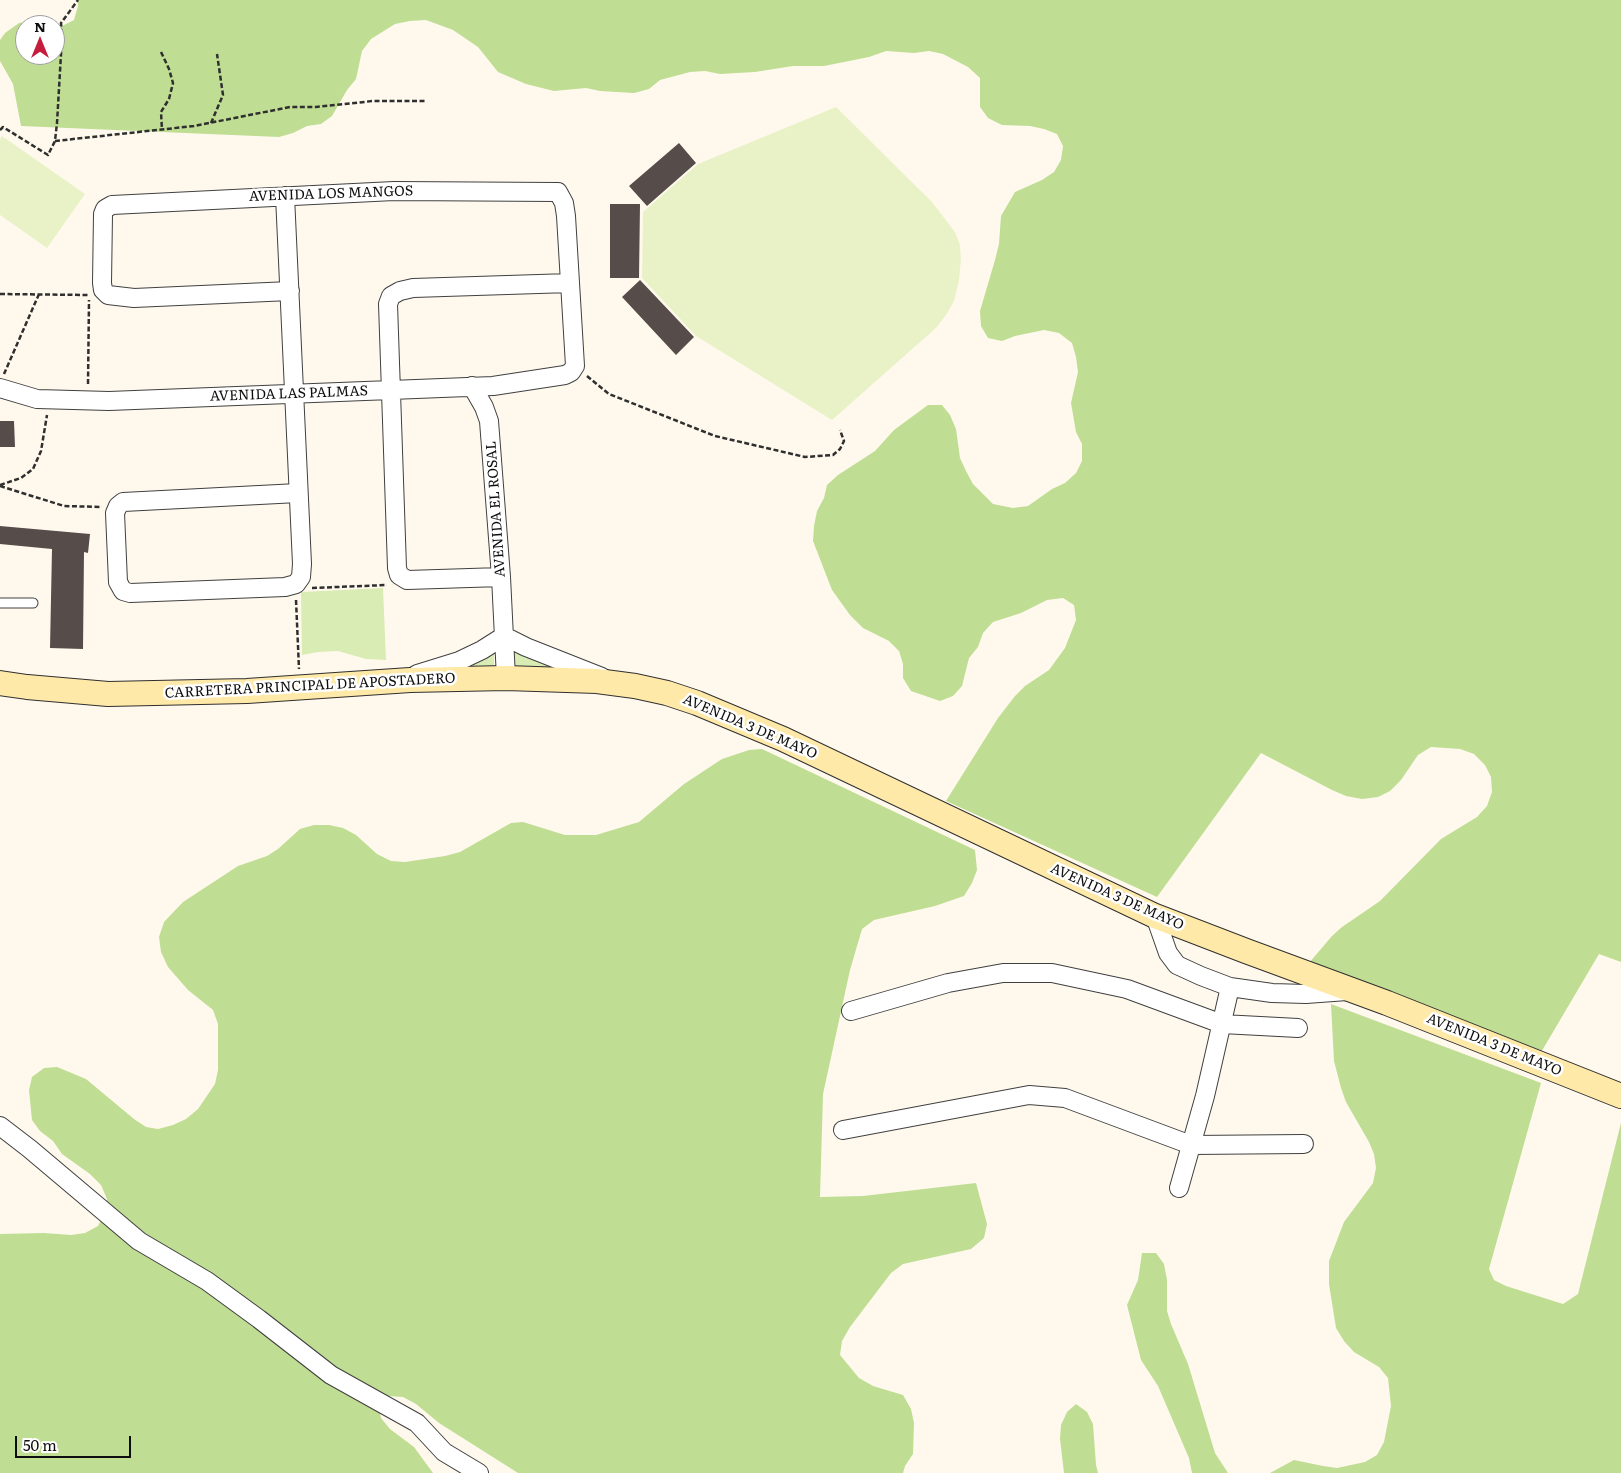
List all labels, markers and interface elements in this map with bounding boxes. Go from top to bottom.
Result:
north arrow [15,15,65,65]
text: N [34,16,46,36]
street label: AVENIDA LOS MANGOS [249,183,413,205]
street label: AVENIDA LAS PALMAS [210,383,368,405]
street label: AVENIDA EL ROSAL [483,440,509,578]
street label: CARRETERA PRINCIPAL DE APOSTADERO [164,670,456,702]
street label: AVENIDA 3 DE MAYO [680,691,820,763]
street label: AVENIDA 3 DE MAYO [1048,860,1186,934]
street label: AVENIDA 3 DE MAYO [1424,1010,1564,1080]
scale bar [18,1426,134,1458]
text: 50 m [23,1433,57,1456]

